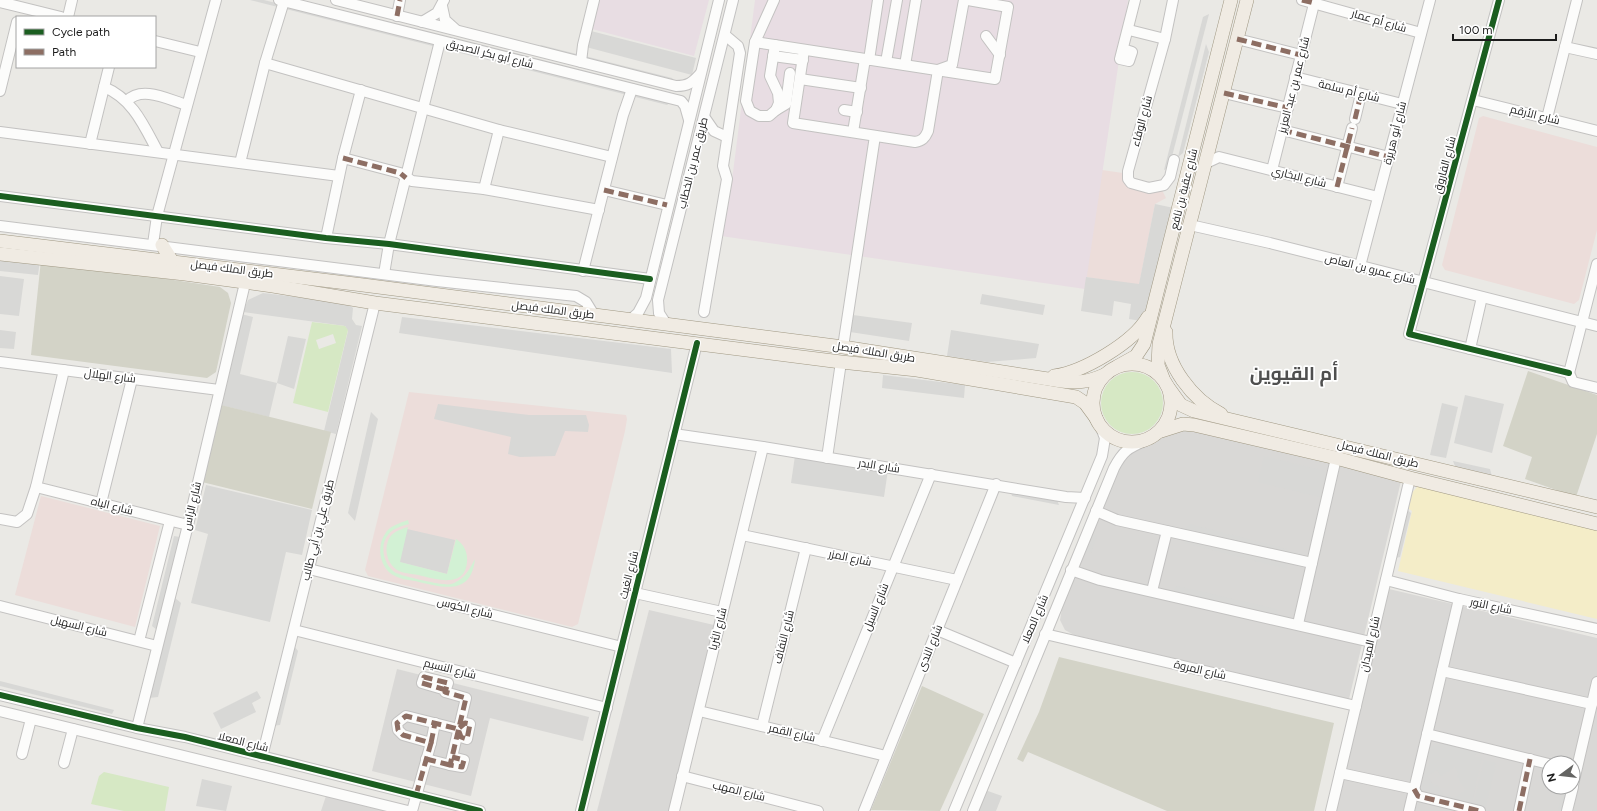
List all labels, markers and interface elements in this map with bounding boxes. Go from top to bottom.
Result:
street label: شارع أم عمار [1349,6,1408,36]
legend [16,16,156,68]
scale bar [1453,16,1556,42]
text: 100 m [1459,23,1493,37]
text: Cycle path [52,25,110,39]
street label: شارع عمر بن عبد العزيز [1275,35,1313,136]
street label: شارع أبو بكر الصديق [445,36,535,72]
text: Path [52,45,76,59]
street label: شارع أم سلمة [1317,76,1381,106]
street label: شارع الوفاء [1129,94,1156,148]
street label: شارع أبو هريرة [1380,100,1410,166]
street label: شارع الأرقم [1508,103,1561,128]
street label: طريق عمر بن الخطاب [675,116,711,210]
street label: شارع الفاروق [1431,135,1460,195]
street label: شارع عقبة بن نافع [1168,147,1201,231]
street label: شارع البخاري [1270,164,1328,192]
street label: شارع عمرو بن العاص [1323,251,1417,287]
street label: طريق الملك فيصل [190,257,274,281]
street label: طريق الملك فيصل [511,298,595,322]
street label: طريق الملك فيصل [832,339,916,365]
district label: أم القيوين [1250,360,1338,387]
street label: شارع الهلال [83,366,137,387]
street label: طريق الملك فيصل [1336,438,1420,470]
street label: شارع البدر [856,456,901,477]
street label: طريق علي بن أبي طالب [298,478,339,582]
street label: شارع الراس [180,480,205,532]
street label: شارع الياه [89,495,134,518]
street label: شارع المزر [826,547,873,570]
street label: شارع الغيث [617,550,642,601]
street label: شارع السيل [861,581,892,633]
street label: شارع المعلا [1019,593,1052,646]
street label: شارع الكوس [436,595,494,622]
street label: شارع النور [1468,595,1513,618]
street label: شارع الثريا [706,606,731,652]
street label: شارع النفاف [771,609,798,665]
street label: شارع السهيل [49,613,109,640]
street label: شارع الميدان [1357,615,1384,673]
street label: شارع الندى [915,623,946,674]
street label: شارع النسيم [422,656,477,683]
street label: شارع المروة [1172,658,1227,683]
street label: شارع القمر [766,721,817,746]
street label: شارع المعلا [216,729,270,756]
north arrow [1541,755,1581,795]
text: N [1544,772,1559,783]
street label: شارع المهب [711,778,767,805]

